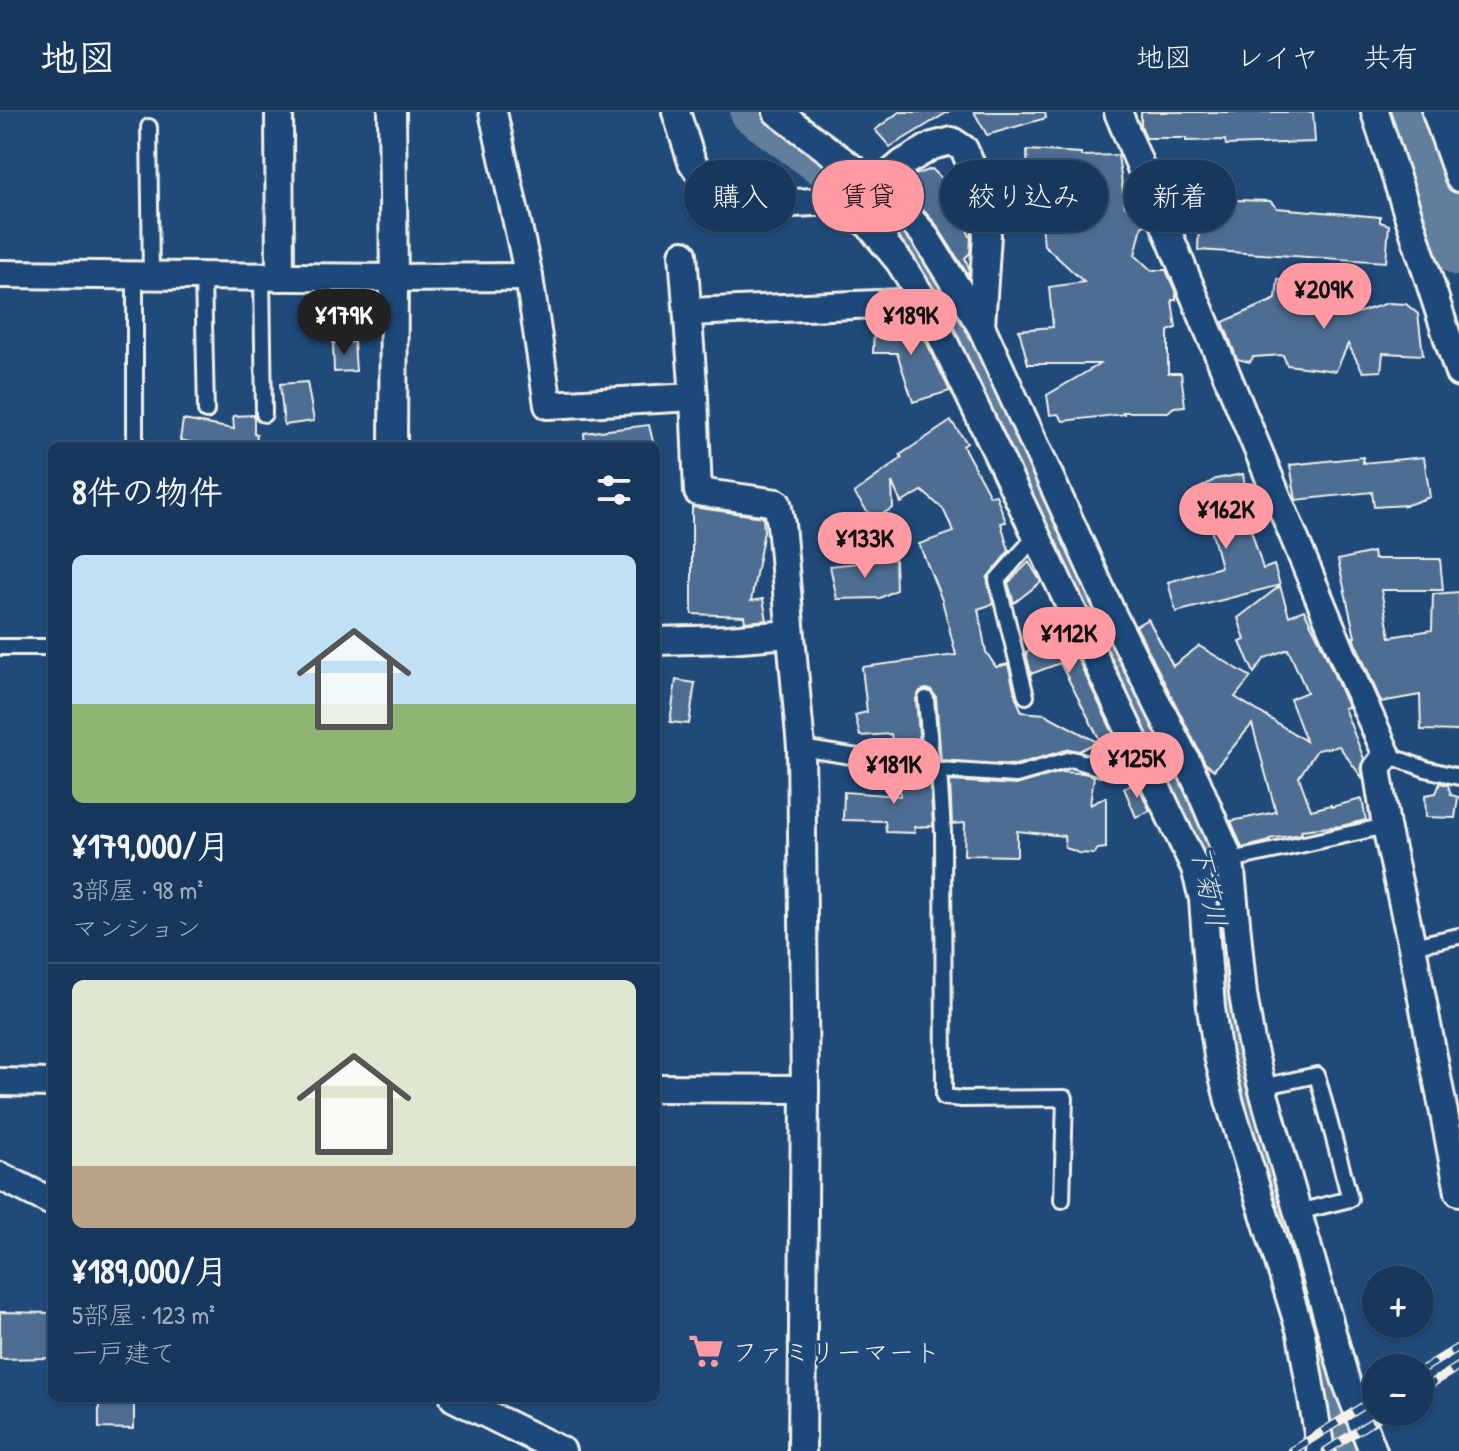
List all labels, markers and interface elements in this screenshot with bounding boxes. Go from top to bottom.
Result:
text: 地図 [40,31,116,83]
text: 地図 [1136,38,1192,76]
text: レイヤ [1236,38,1319,76]
text: 共有 [1363,38,1419,76]
chip: 購入 [684,160,796,232]
chip: 賃貸 [812,160,924,232]
chip: 絞り込み [940,160,1108,232]
chip: 新着 [1124,160,1236,232]
pin: ¥209K [1268,263,1380,331]
text: ¥209K [1294,271,1354,306]
pin: ¥179K [288,289,400,357]
pin: ¥189K [855,289,967,357]
text: ¥179K [315,297,373,332]
text: ¥189K [883,297,939,332]
icon: filters [592,468,636,512]
text: 8件の物件 [72,469,223,515]
pin: ¥162K [1170,483,1282,551]
text: ¥162K [1197,491,1255,526]
pin: ¥133K [809,512,921,580]
text: ¥133K [836,520,894,555]
icon: home [282,607,426,751]
pin: ¥112K [1013,607,1125,675]
text: ¥112K [1041,615,1097,650]
pin: ¥125K [1081,732,1193,800]
pin: ¥181K [838,738,950,806]
text: ¥125K [1108,740,1166,775]
text: ¥181K [866,746,922,781]
text: ¥179,000/月 [72,823,230,869]
water label: 下菊川 [1182,841,1236,931]
text: 3部屋 · 98 m² [72,872,203,907]
text: マンション [72,910,201,945]
icon: home [282,1032,426,1176]
text: ¥189,000/月 [72,1248,228,1294]
map controls [1362,1266,1434,1426]
button: + [1362,1266,1434,1338]
text: 5部屋 · 123 m² [72,1297,215,1332]
supermarket icon: ファミリーマート [687,1332,725,1370]
place label: ファミリーマート [732,1334,941,1369]
text: 一戸建て [72,1335,176,1370]
button: − [1362,1354,1434,1426]

